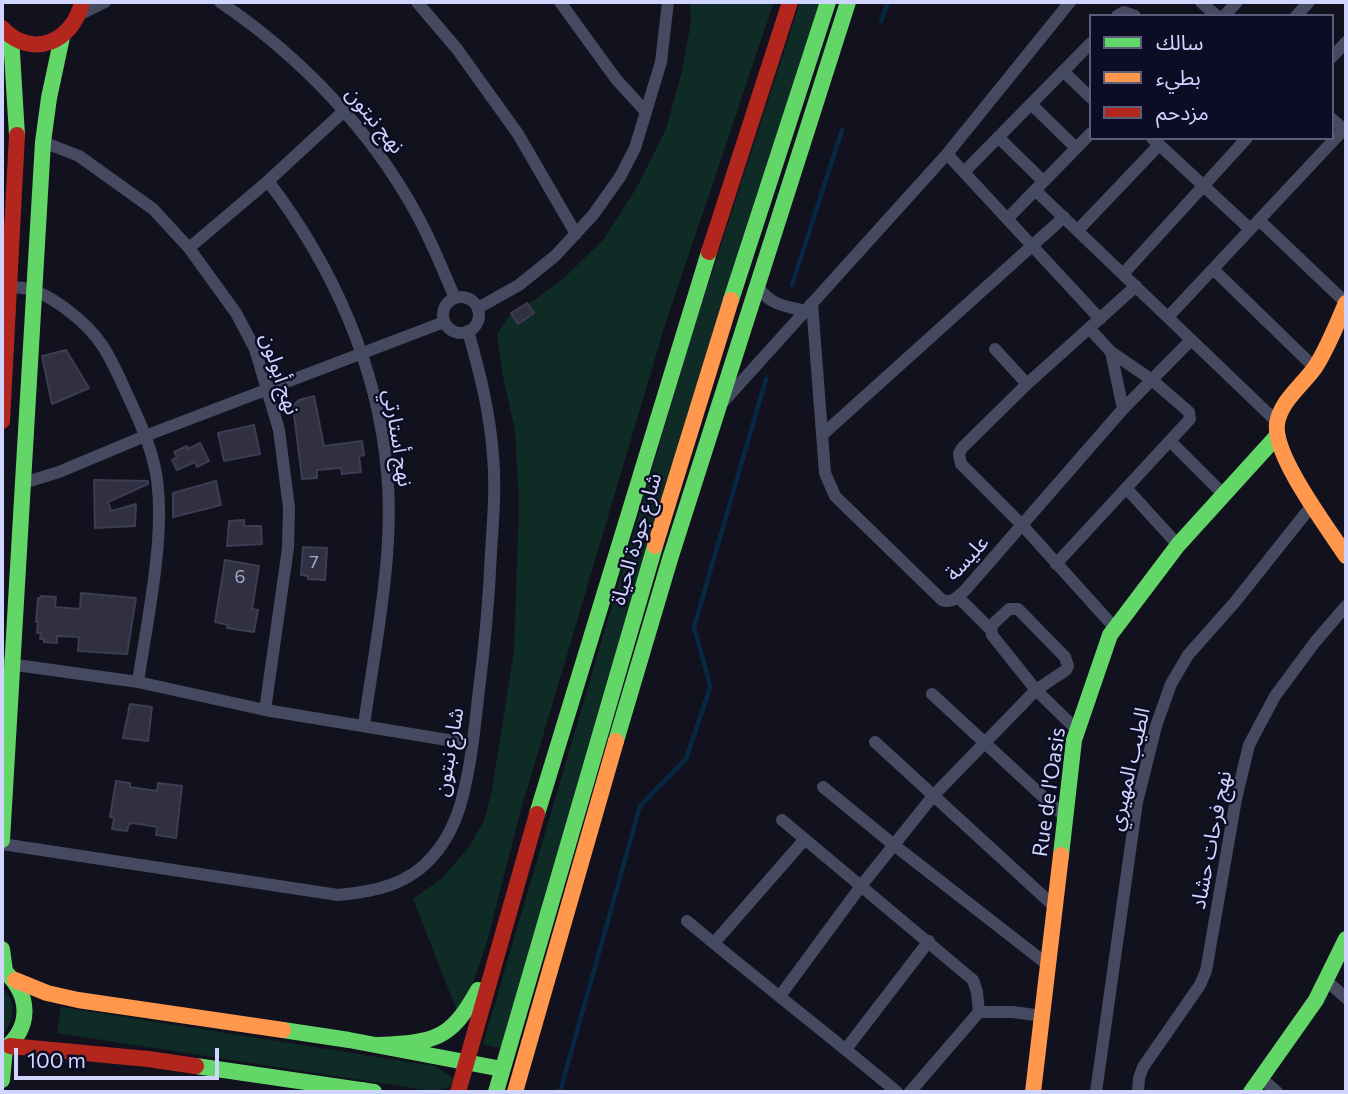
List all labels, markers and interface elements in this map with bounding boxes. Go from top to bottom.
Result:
legend [1089,14,1334,140]
text: سالك [1156,29,1203,54]
text: بطيء [1156,64,1201,89]
street label: نهج نبتون [340,81,410,159]
text: مزدحم [1156,99,1209,124]
street label: نهج أبولون [255,330,305,418]
street label: نهج أستارتي [378,388,418,488]
street label: شارع جودة الحياة [605,470,667,608]
street label: عليسة [940,530,994,586]
house number: 7 [309,551,319,573]
house number: 6 [235,566,245,588]
street label: الطيب المهيري [1103,705,1155,833]
street label: شارع نبتون [429,706,469,798]
street label: Rue de l'Oasis [1027,726,1071,858]
street label: نهج فرحات حشاد [1185,769,1237,911]
scale bar [18,1034,222,1078]
text: 100 m [27,1047,86,1072]

